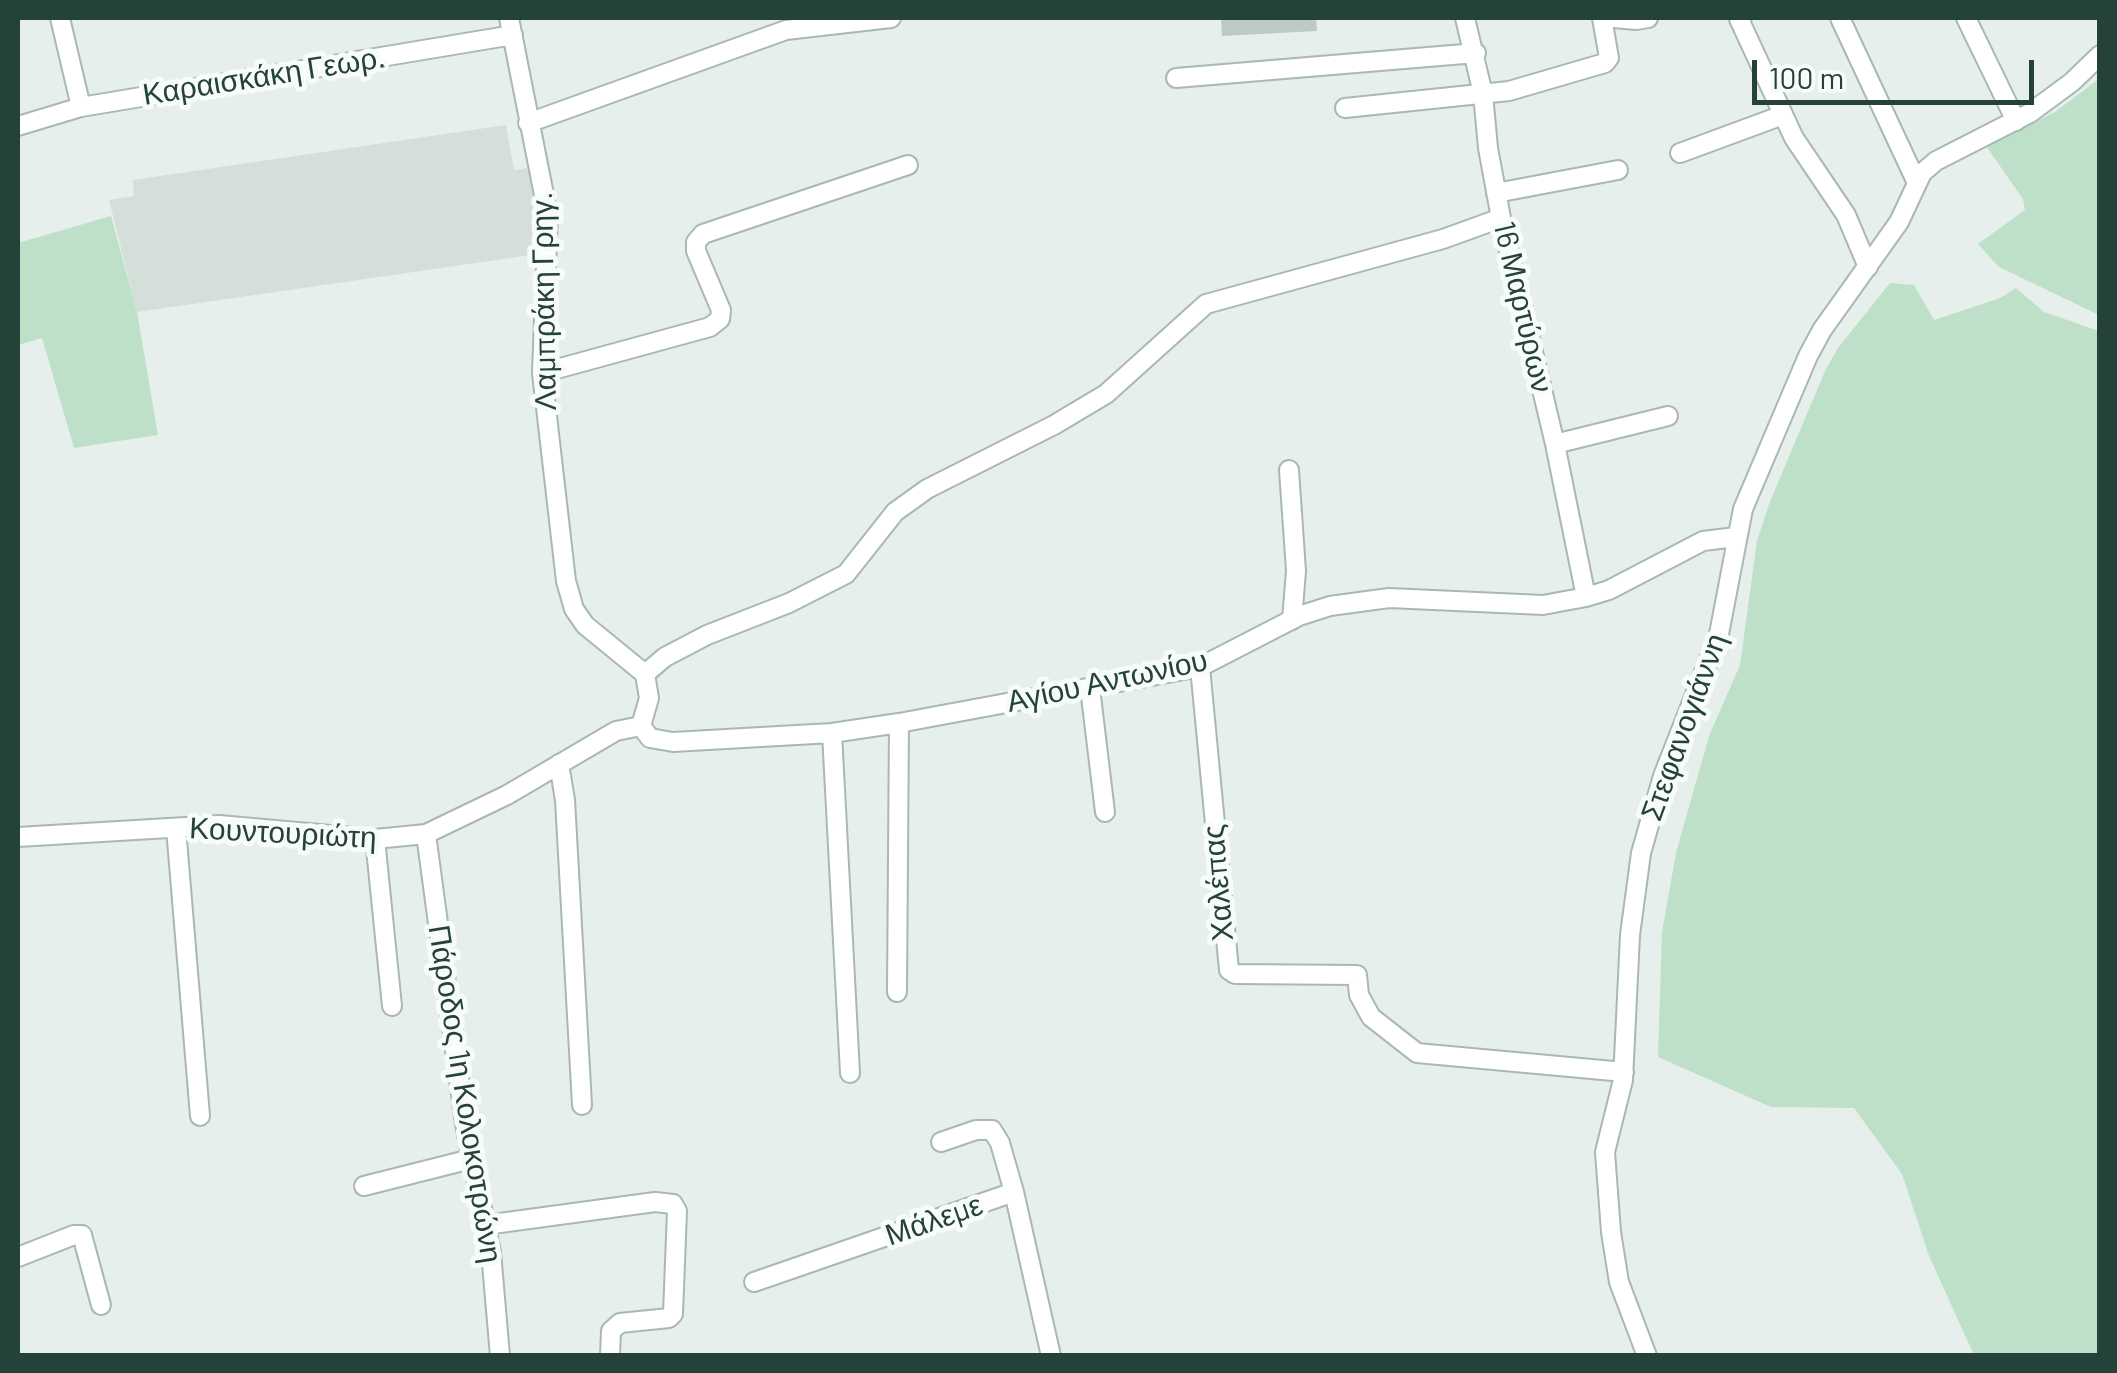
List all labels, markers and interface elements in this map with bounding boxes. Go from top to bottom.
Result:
street label: Καραισκάκη Γεωρ. [140,39,388,113]
scale bar [1757,40,2040,102]
text: 100 m [1769,59,1844,95]
street label: Λαμπράκη Γρηγ. [524,191,564,411]
street label: 16 Μαρτύρων [1486,218,1560,396]
street label: Στεφανογιάννη [1633,629,1735,825]
street label: Αγίου Αντωνίου [1003,642,1211,720]
street label: Κουντουριώτη [188,810,378,856]
street label: Χαλέπας [1195,823,1241,943]
street label: Πάροδος 1η Κολοκοτρώνη [420,922,510,1266]
street label: Μάλεμε [881,1187,987,1253]

